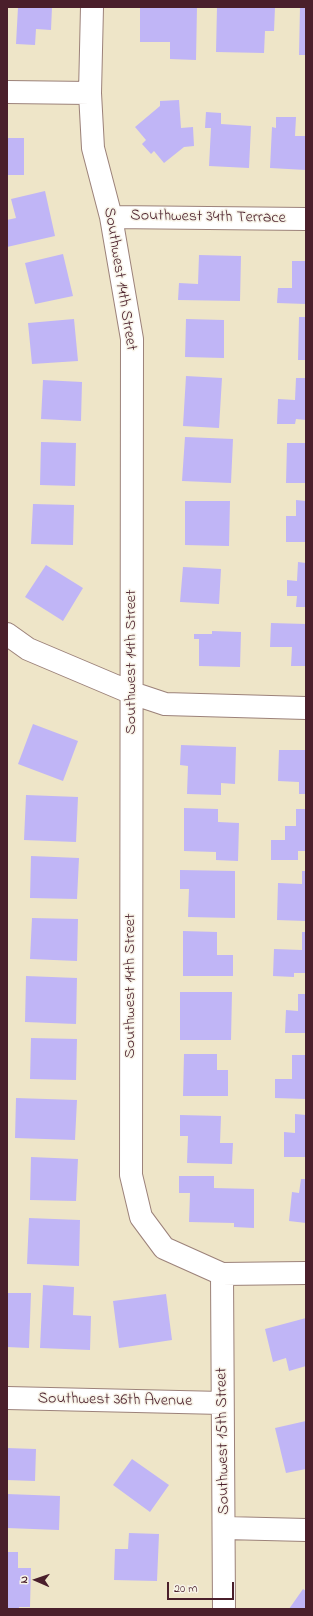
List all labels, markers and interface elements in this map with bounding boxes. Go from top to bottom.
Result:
street label: Southwest 14th Street [98,206,140,352]
street label: Southwest 34th Terrace [130,207,286,229]
street label: Southwest 14th Street [122,590,142,734]
street label: Southwest 14th Street [121,914,141,1058]
street label: Southwest 15th Street [213,1367,235,1515]
street label: Southwest 36th Avenue [38,1390,192,1412]
north arrow [16,1560,56,1600]
scale bar [169,1574,236,1600]
text: N [16,1576,32,1584]
text: 20 m [174,1580,197,1598]

